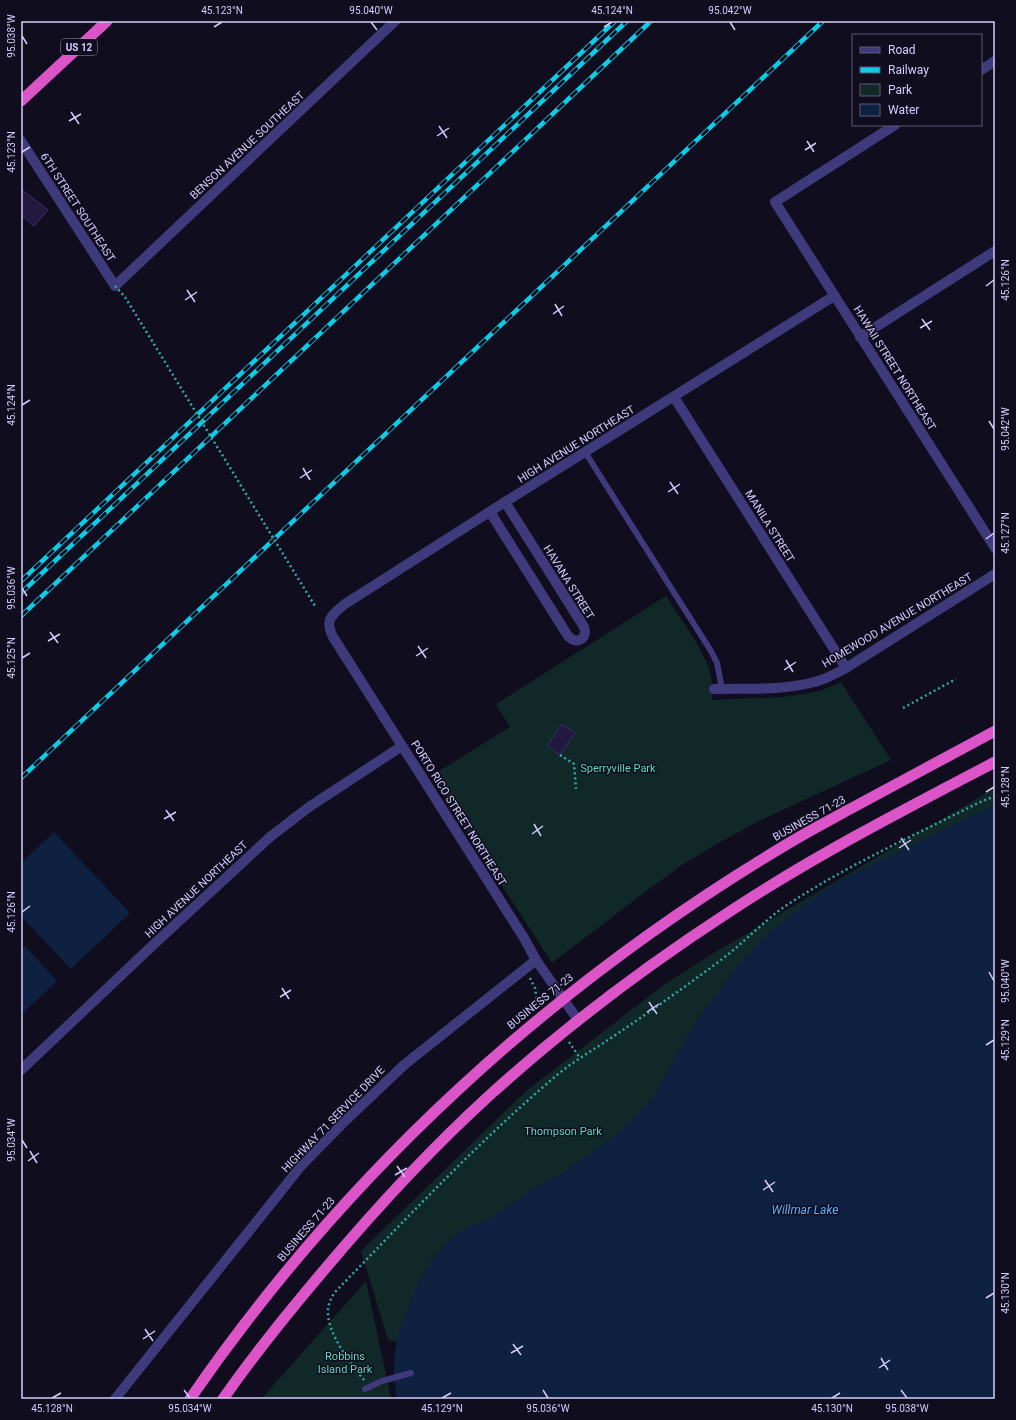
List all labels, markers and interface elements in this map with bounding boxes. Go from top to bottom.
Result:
text: 45.123°N [201,5,243,16]
text: 95.040°W [349,5,393,16]
text: 45.124°N [591,5,633,16]
text: 95.042°W [708,5,752,16]
text: 95.038°W [6,14,17,58]
legend [852,34,982,126]
road number: US 12 [61,39,97,55]
text: Road [888,43,916,57]
text: Railway [888,63,929,77]
text: Park [888,83,913,97]
street label: BENSON AVENUE SOUTHEAST [187,89,308,202]
text: Water [888,103,919,117]
text: 45.123°N [6,131,17,173]
street label: 6TH STREET SOUTHEAST [38,150,118,264]
text: 45.126°N [1000,259,1011,301]
street label: HAWAII STREET NORTHEAST [851,304,939,433]
text: 45.124°N [6,384,17,426]
street label: HIGH AVENUE NORTHEAST [515,403,638,486]
text: 95.042°W [1000,407,1011,451]
street label: MANILA STREET [742,488,797,565]
text: 45.127°N [1000,512,1011,554]
street label: HAVANA STREET [540,543,597,622]
text: 95.036°W [6,566,17,610]
street label: HOMEWOOD AVENUE NORTHEAST [820,570,975,670]
text: 45.125°N [6,637,17,679]
street label: PORTO RICO STREET NORTHEAST [408,738,509,889]
park label: Sperryville Park [580,762,656,775]
text: 45.128°N [1000,766,1011,808]
street label: BUSINESS 71-23 [771,793,848,844]
street label: HIGH AVENUE NORTHEAST [142,838,251,940]
text: 45.126°N [6,891,17,933]
text: 95.040°W [1000,959,1011,1003]
street label: BUSINESS 71-23 [505,971,576,1032]
text: 45.129°N [1000,1019,1011,1061]
street label: HIGHWAY 71 SERVICE DRIVE [279,1064,388,1175]
text: 95.034°W [6,1118,17,1162]
park label: Thompson Park [524,1125,602,1138]
street label: BUSINESS 71-23 [275,1194,338,1264]
water label: Willmar Lake [772,1203,838,1217]
text: 45.130°N [1000,1272,1011,1314]
park label: Robbins Island Park [318,1350,373,1376]
text: 45.128°N [31,1403,73,1414]
text: 95.034°W [168,1403,212,1414]
text: 45.129°N [421,1403,463,1414]
text: 95.036°W [526,1403,570,1414]
text: 45.130°N [811,1403,853,1414]
text: 95.038°W [885,1403,929,1414]

